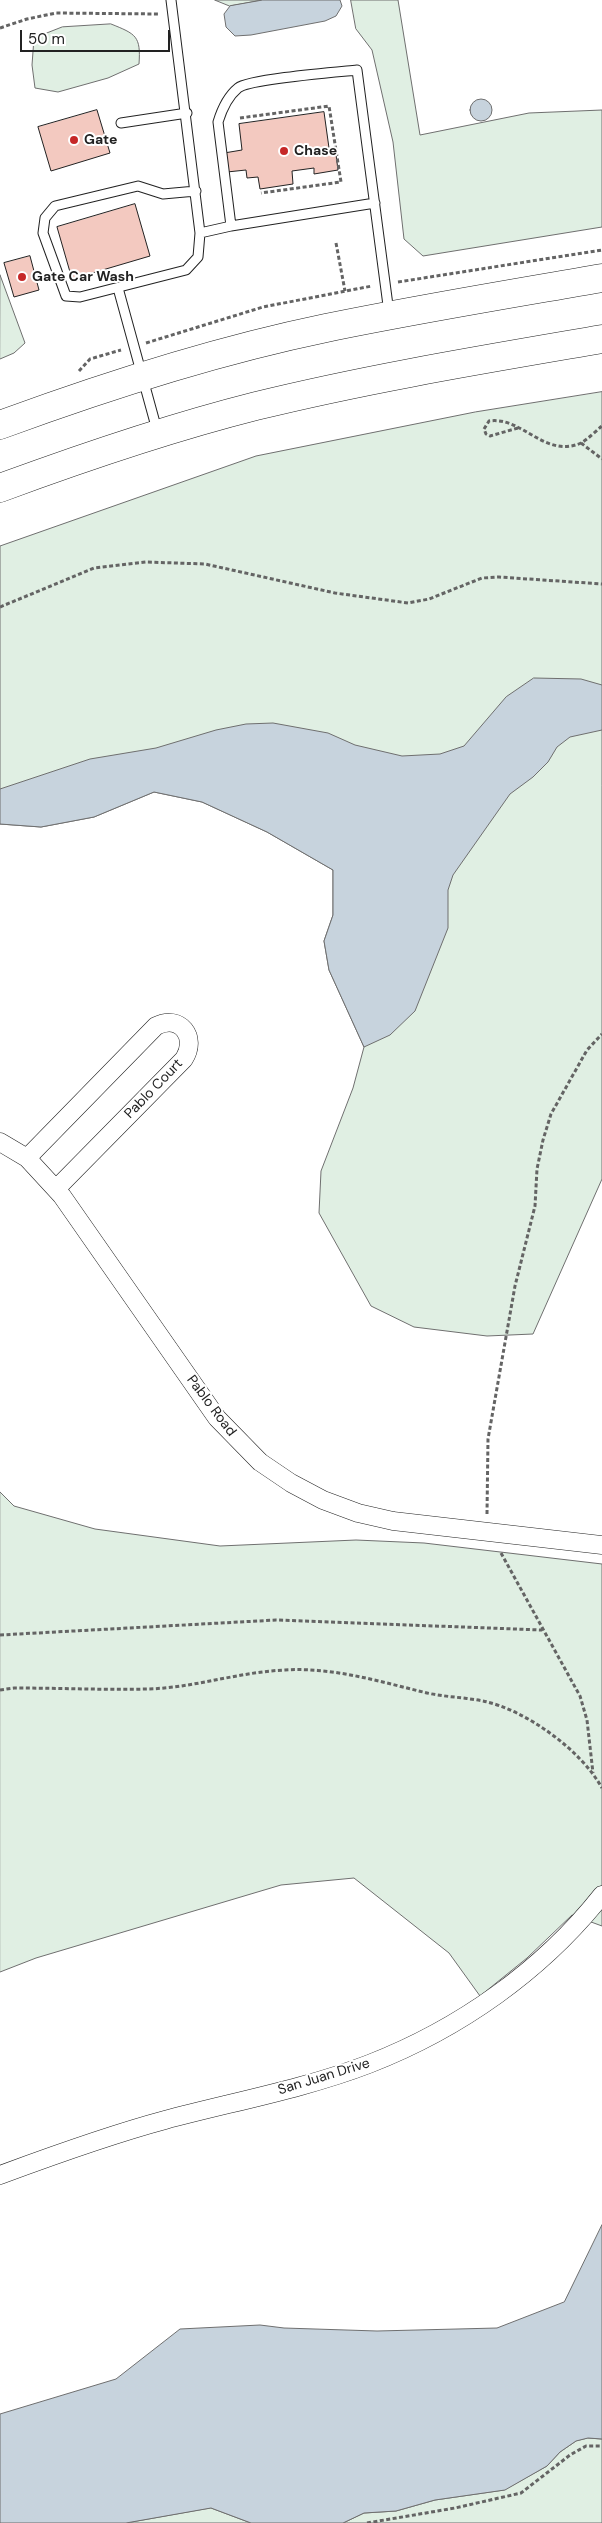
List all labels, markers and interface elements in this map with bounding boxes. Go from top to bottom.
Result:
scale bar [22,20,172,52]
text: 50 m [28,29,65,49]
place label: Gate [84,132,117,148]
marker: Gate [68,134,80,146]
place label: Chase [294,143,337,159]
marker: Chase [278,145,290,157]
place label: Gate Car Wash [32,269,134,285]
marker: Gate Car Wash [16,271,28,283]
street label: Pablo Court [121,1056,187,1122]
street label: Pablo Road [183,1372,239,1440]
street label: San Juan Drive [276,2055,372,2099]

